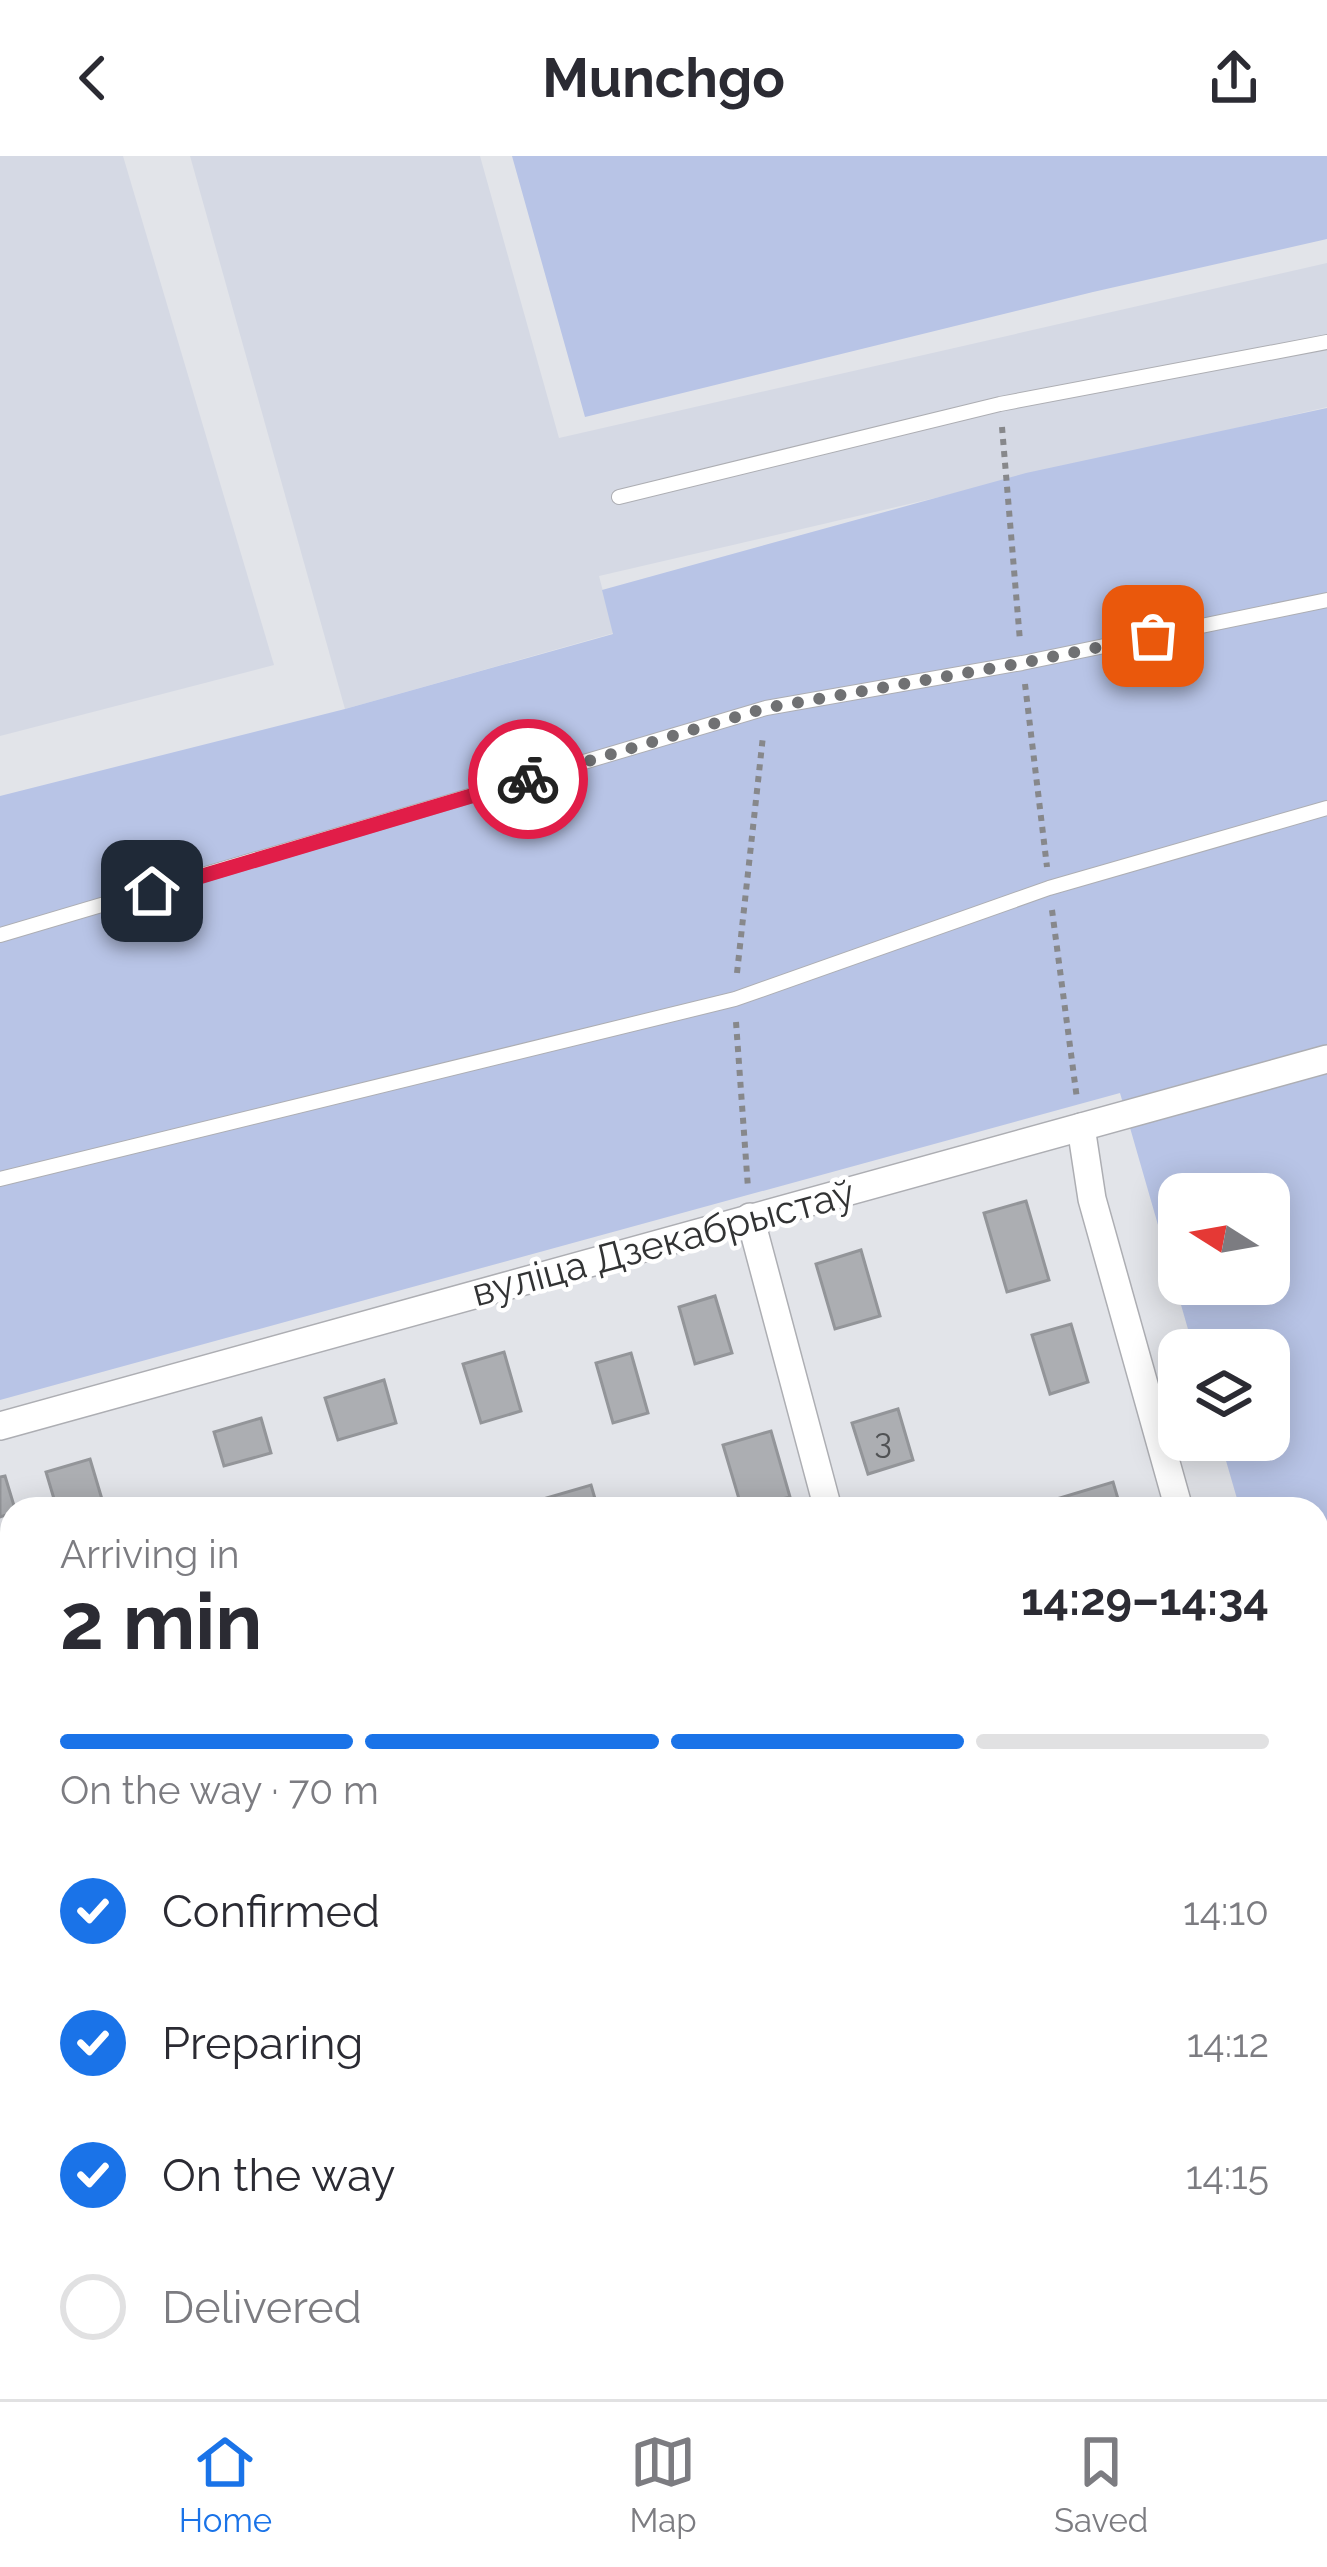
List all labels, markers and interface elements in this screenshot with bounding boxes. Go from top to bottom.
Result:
icon: back [60,45,126,111]
icon: share [1201,45,1267,111]
text: Munchgo [542,46,785,110]
pin [1102,585,1204,687]
icon: bag [1120,603,1186,669]
courier [468,719,588,839]
icon: bike [495,746,561,812]
pin [101,840,203,942]
icon: home [119,858,185,924]
street label: вуліца Дзекабрыстаў [467,1169,859,1315]
north arrow [1158,1173,1290,1305]
map controls [1158,1173,1290,1461]
button: layers [1158,1329,1290,1461]
house number: 3 [874,1422,892,1461]
text: Arriving in [60,1531,240,1577]
text: 14:29–14:34 [1021,1573,1269,1626]
text: 2 min [60,1576,262,1667]
text: On the way · 70 m [60,1767,379,1813]
icon: check [60,1878,126,1944]
text: Confirmed [162,1885,380,1938]
text: 14:10 [1183,1888,1269,1934]
icon: check [60,2010,126,2076]
text: Preparing [162,2017,363,2070]
text: 14:12 [1187,2020,1269,2066]
icon: check [60,2142,126,2208]
text: On the way [162,2149,396,2202]
text: 14:15 [1186,2152,1269,2198]
text: Delivered [162,2281,362,2334]
tab: Home [179,2429,272,2540]
tab: Map [629,2429,697,2540]
tab: Saved [1054,2429,1148,2540]

